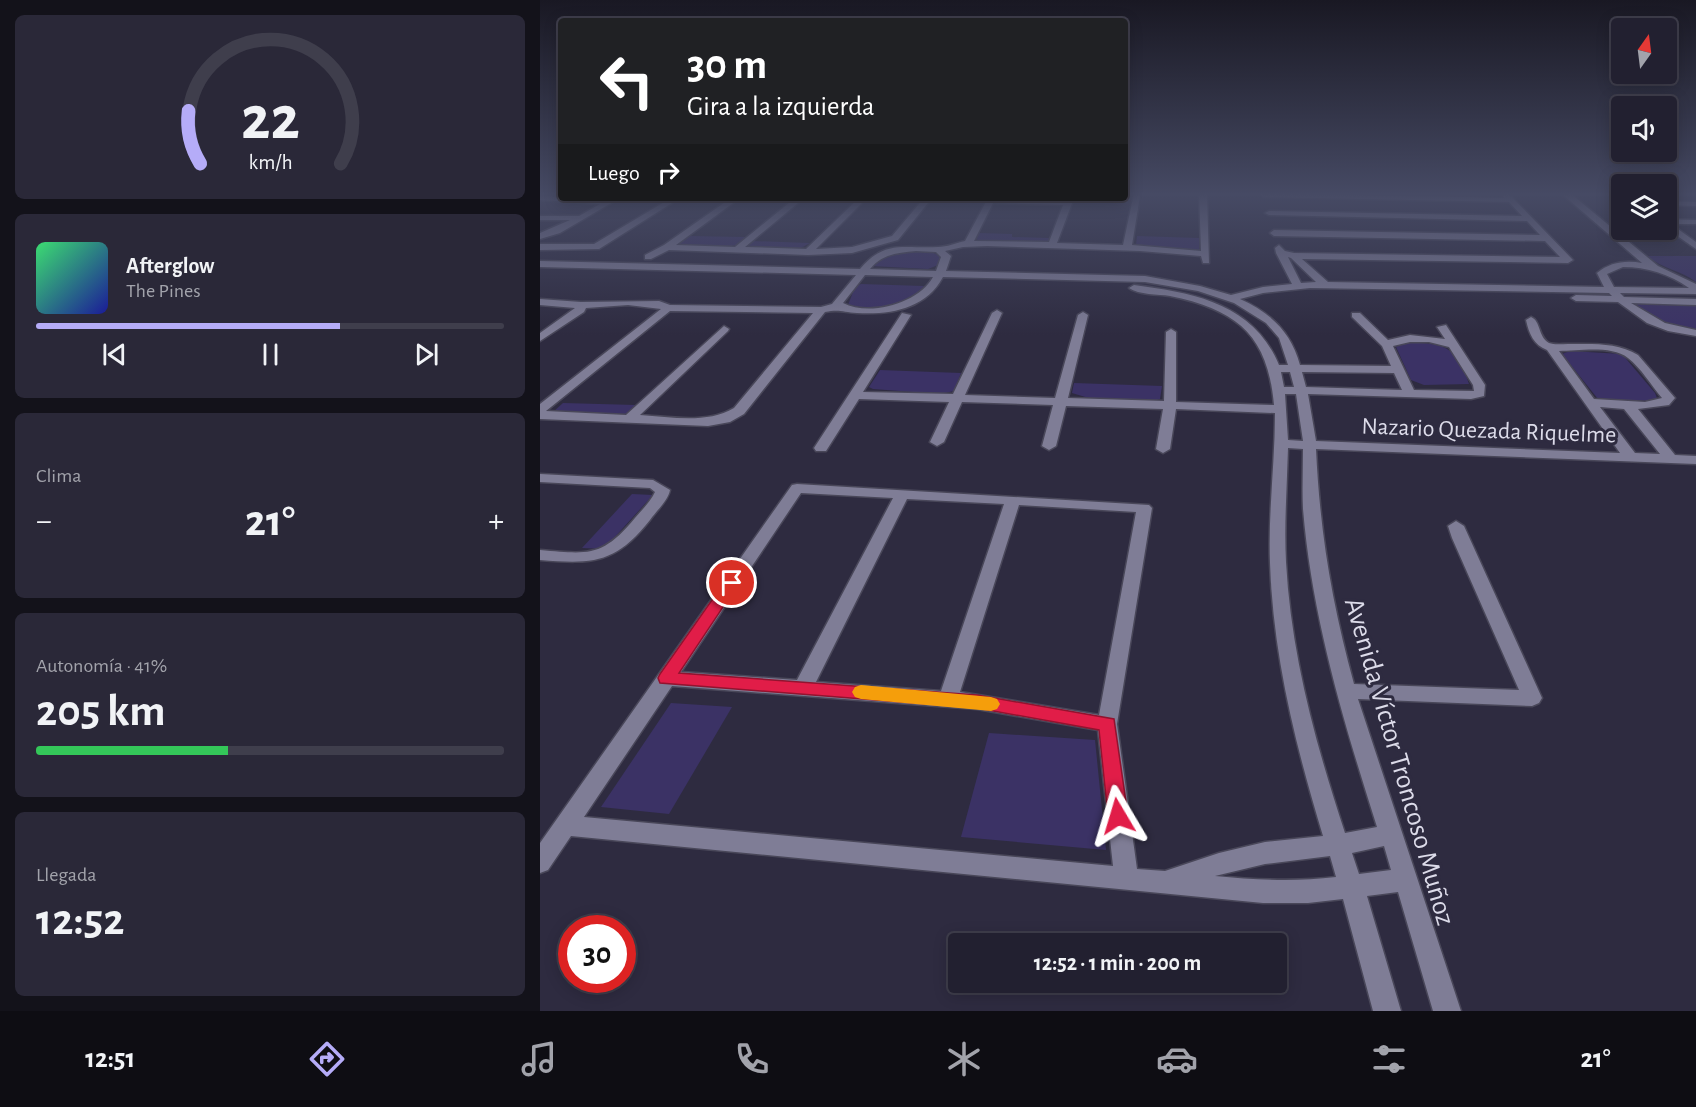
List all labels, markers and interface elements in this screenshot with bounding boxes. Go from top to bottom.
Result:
north arrow [1611,18,1677,84]
map controls [1611,18,1677,240]
icon: left [588,42,666,120]
text: 30 m [687,44,767,86]
text: 22 [241,88,299,150]
text: Gira a la izquierda [687,93,875,120]
button: sound [1611,96,1677,162]
text: km/h [248,152,292,173]
icon: right [652,156,685,189]
text: Luego [588,162,640,184]
button: layers [1611,174,1677,240]
text: Afterglow [126,255,214,277]
text: The Pines [126,281,201,301]
icon: previous [98,338,131,371]
icon: pause [254,338,287,371]
icon: next [410,338,443,371]
street label: Nazario Quezada Riquelme [1361,415,1617,447]
text: Clima [36,466,81,486]
text: 21° [245,499,295,544]
text: − [36,505,52,538]
text: + [488,505,504,538]
pin [706,557,757,608]
icon: arrive [715,566,748,599]
street label: Avenida Víctor Troncoso Muñoz [1339,595,1459,928]
text: Autonomía · 41% [36,656,167,676]
text: 205 km [36,689,165,734]
position arrow [1086,784,1150,848]
text: Llegada [36,865,97,885]
text: 12:52 [36,898,124,943]
speed limit sign: 30 [558,915,636,993]
text: 12:52 · 1 min · 200 m [1034,952,1201,974]
icon: directions [306,1038,348,1080]
icon: music [518,1038,560,1080]
icon: phone [731,1038,773,1080]
icon: climate [943,1038,985,1080]
icon: car [1156,1038,1198,1080]
icon: filters [1368,1038,1410,1080]
text: 12:51 [85,1045,135,1072]
text: 21° [1580,1045,1611,1072]

